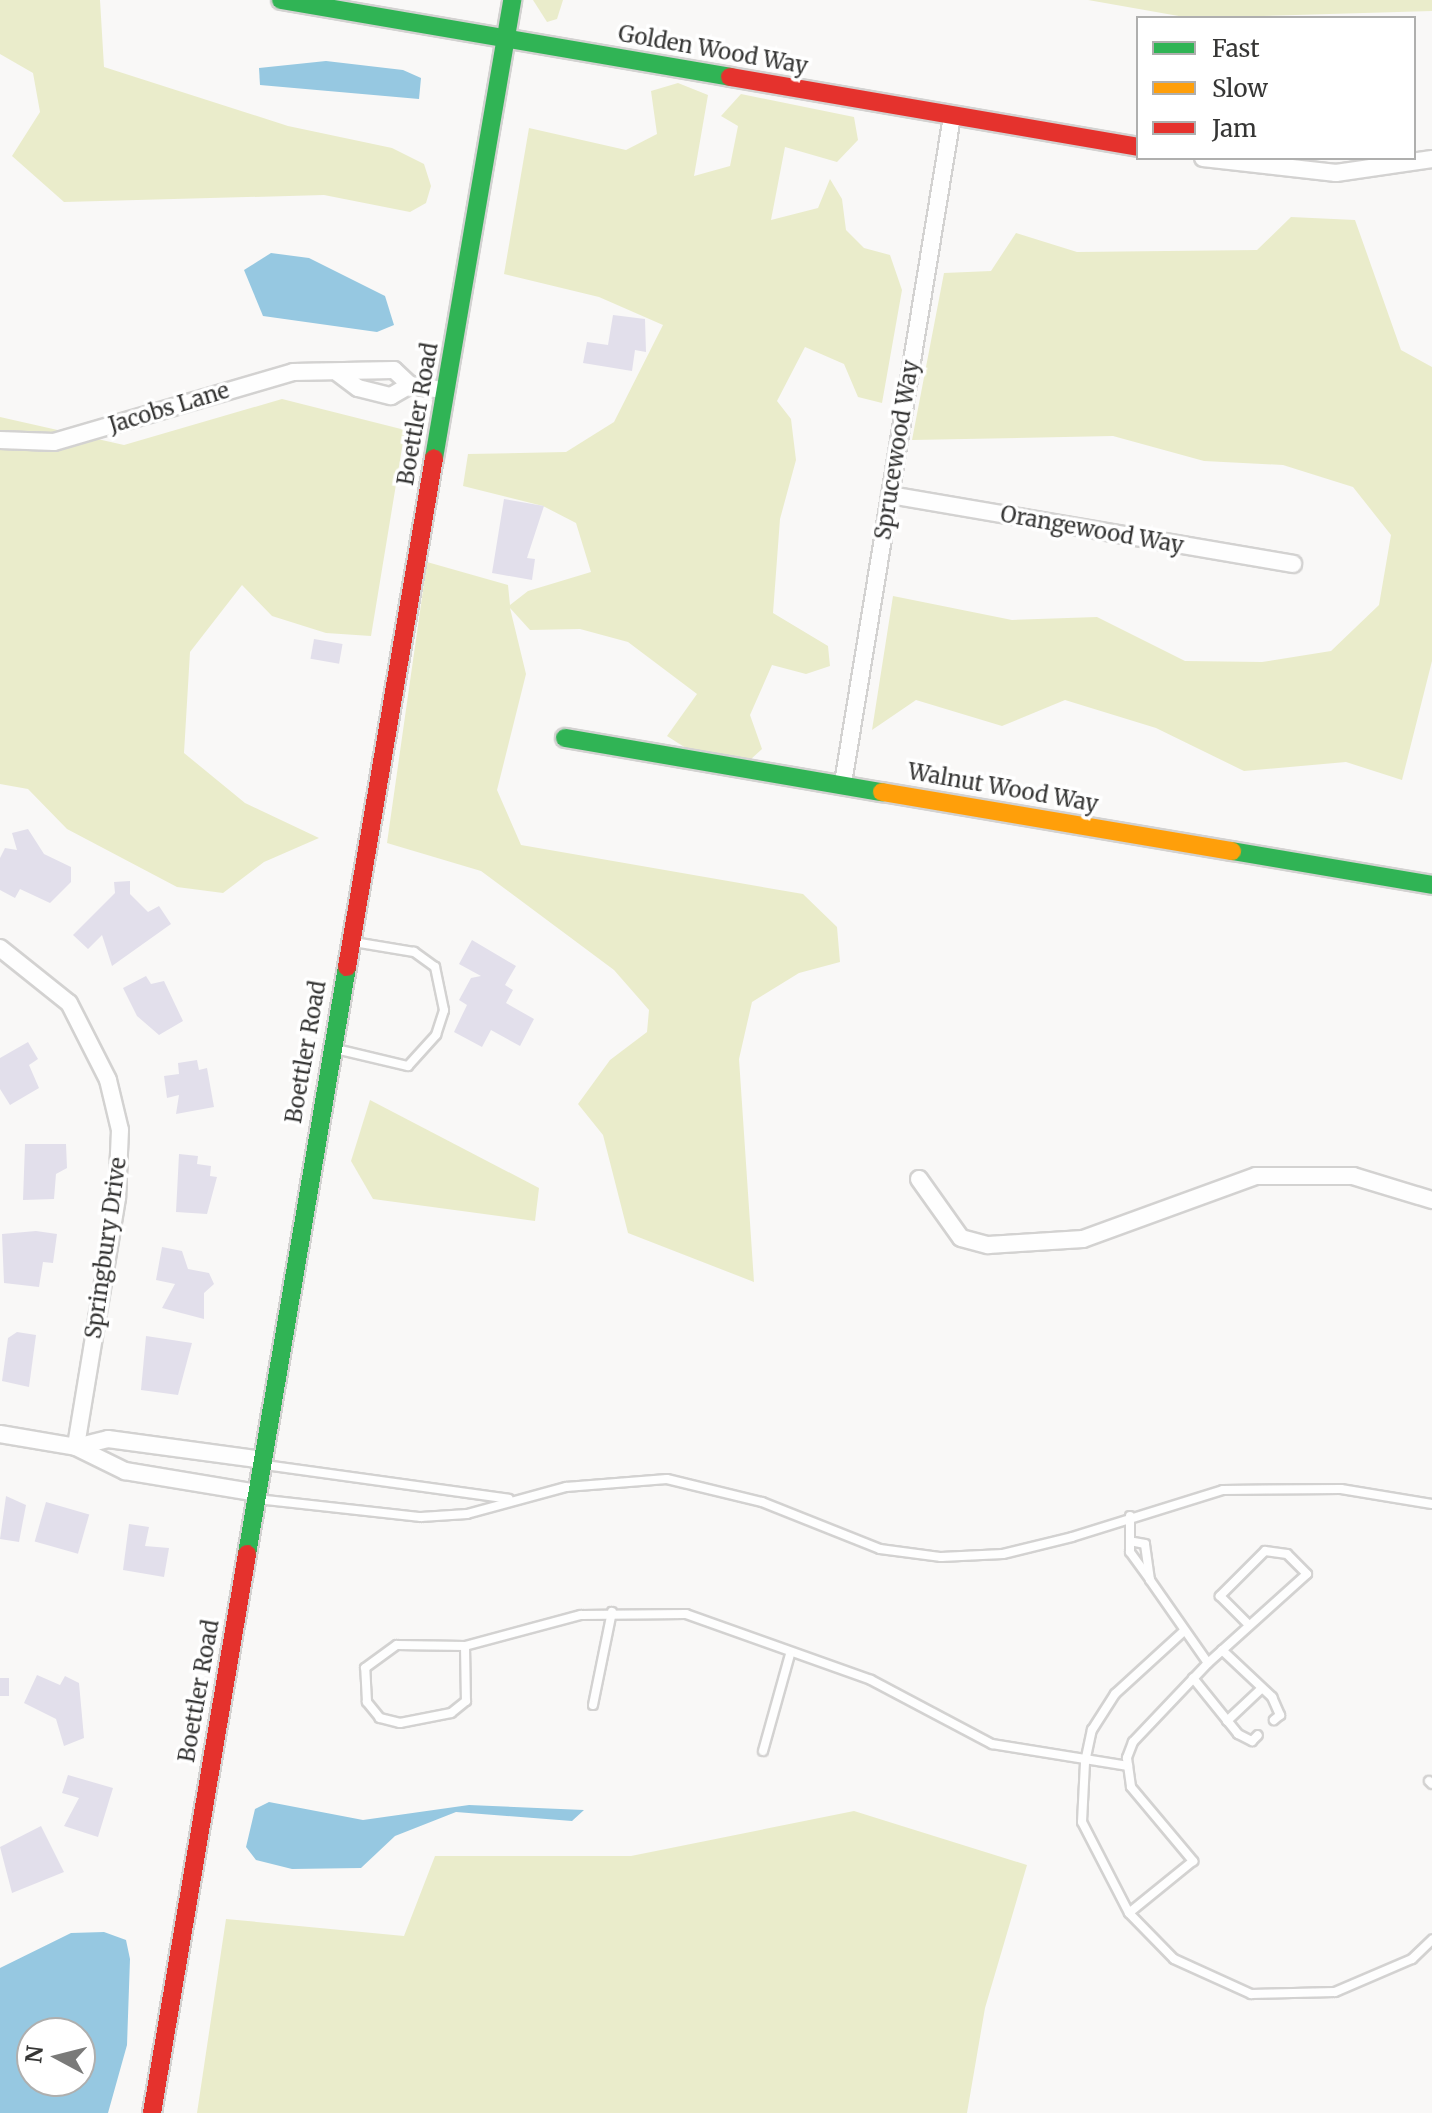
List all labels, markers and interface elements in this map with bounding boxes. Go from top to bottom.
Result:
legend [1136,16,1416,160]
street label: Golden Wood Way [616,20,810,80]
text: Fast [1212,33,1260,64]
text: Slow [1212,73,1268,104]
text: Jam [1212,113,1257,144]
street label: Boettler Road [392,341,444,487]
street label: Sprucewood Way [870,358,924,542]
street label: Jacobs Lane [106,377,232,439]
street label: Orangewood Way [998,501,1186,559]
street label: Walnut Wood Way [906,758,1100,818]
street label: Boettler Road [280,979,332,1125]
street label: Springbury Drive [80,1156,132,1340]
street label: Boettler Road [173,1618,225,1764]
north arrow [16,2017,96,2097]
text: N [19,2044,49,2065]

